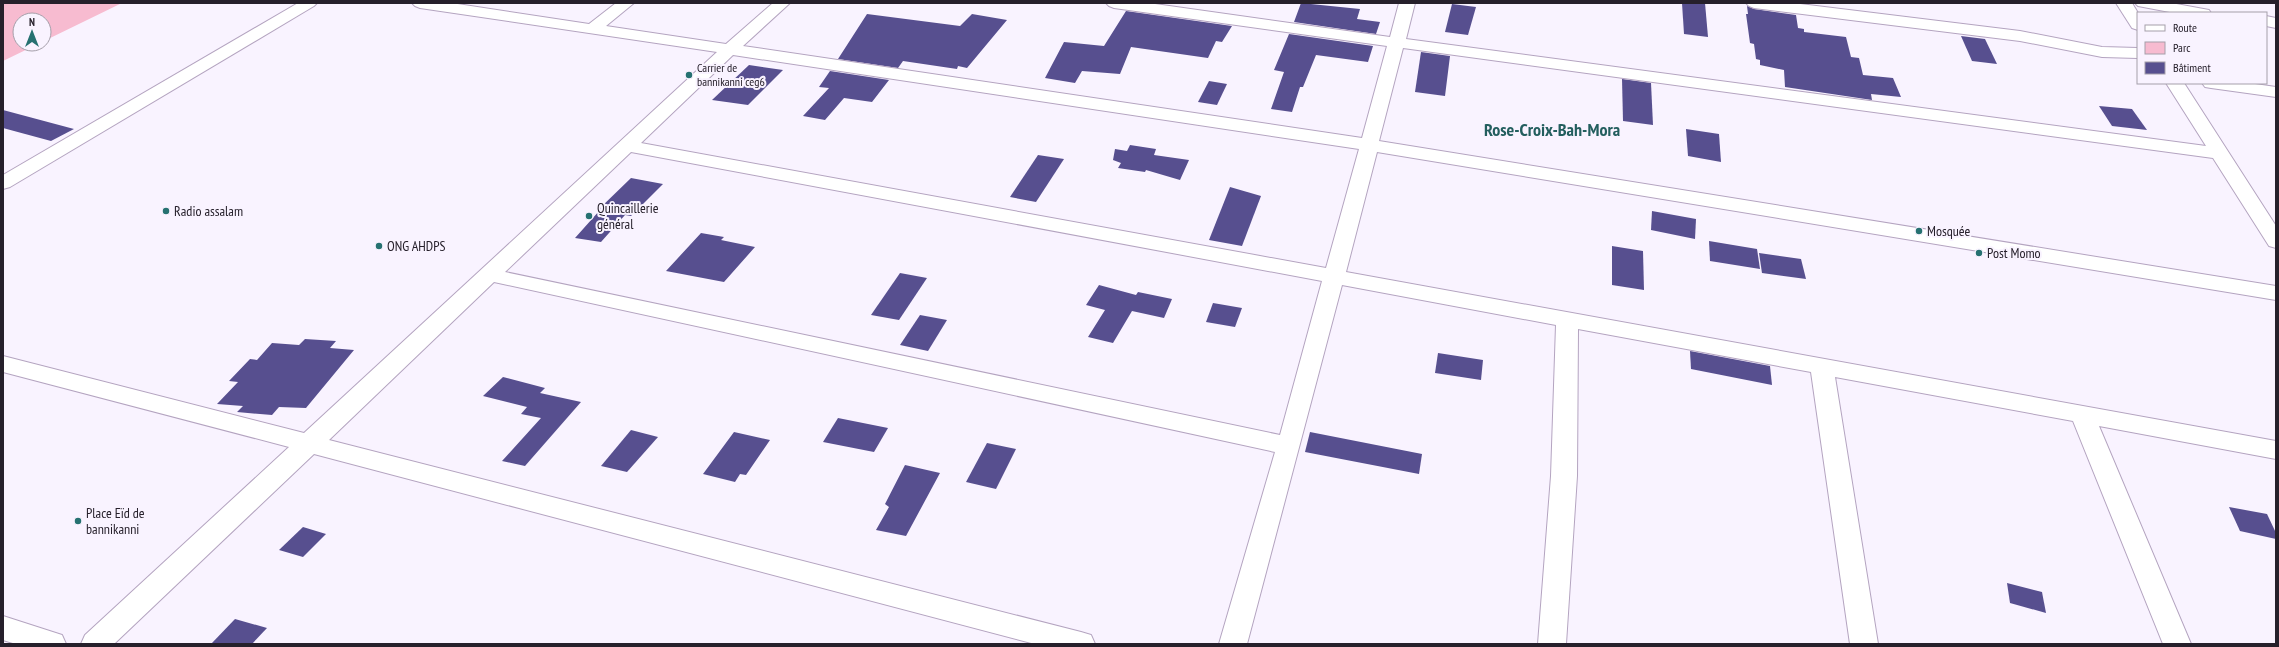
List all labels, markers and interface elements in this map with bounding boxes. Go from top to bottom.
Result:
north arrow [12,12,52,52]
legend [2137,12,2267,84]
text: N [29,15,35,29]
text: Route [2173,20,2197,35]
text: Parc [2173,40,2191,55]
place label: Carrier de bannikanni ceg6 [697,60,765,89]
text: Bâtiment [2173,60,2211,75]
marker: Carrier de bannikanni ceg6 [684,70,694,80]
district label: Rose-Croix-Bah-Mora [1484,118,1620,141]
place label: Quincaillerie général [597,199,659,233]
place label: Radio assalam [174,202,243,220]
marker: Radio assalam [161,206,171,216]
marker: Quincaillerie général [584,211,594,221]
place label: Mosquée [1927,222,1970,240]
marker: Mosquée [1914,226,1924,236]
place label: ONG AHDPS [387,237,445,255]
marker: ONG AHDPS [374,241,384,251]
place label: Post Momo [1987,244,2041,262]
marker: Post Momo [1974,248,1984,258]
place label: Place Eïd de bannikanni [86,504,145,538]
marker: Place Eïd de bannikanni [73,516,83,526]

